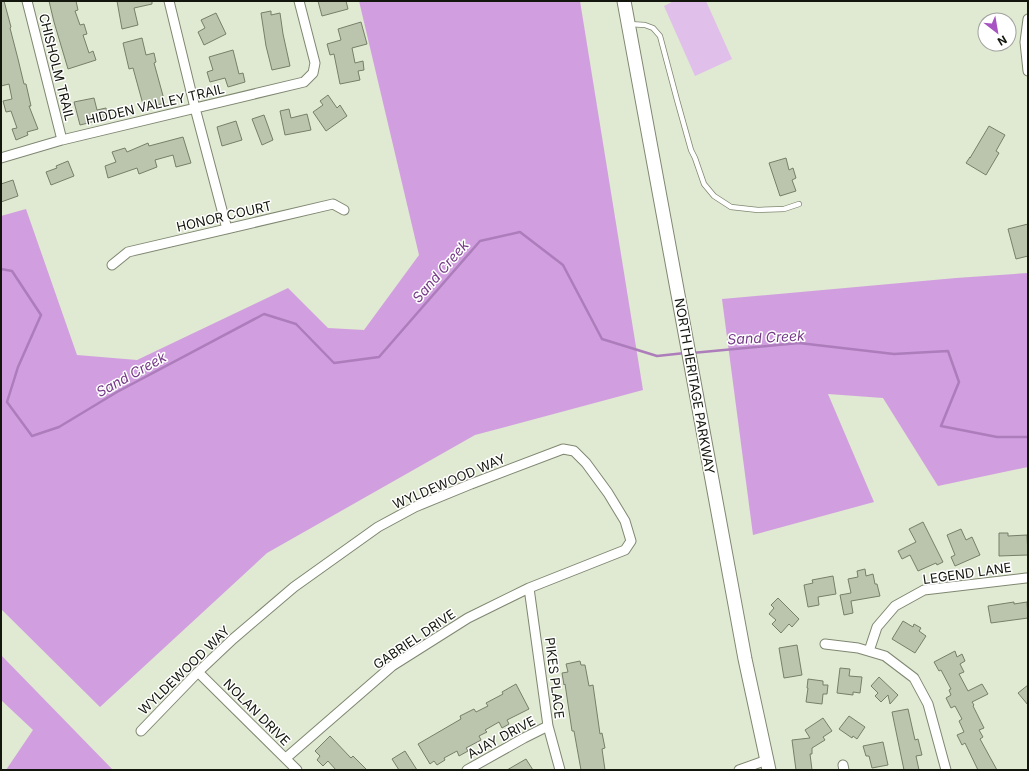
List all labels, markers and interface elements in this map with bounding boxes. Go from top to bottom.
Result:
street label: CHISHOLM TRAIL [36,12,78,122]
north arrow [977,12,1017,52]
text: N [995,32,1009,49]
street label: HIDDEN VALLEY TRAIL [84,80,226,128]
street label: HONOR COURT [175,197,273,235]
water label: Sand Creek [408,236,472,306]
street label: NORTH HERITAGE PARKWAY [672,297,718,475]
water label: Sand Creek [727,326,805,348]
water label: Sand Creek [93,348,169,400]
street label: WYLDEWOOD WAY [390,450,508,512]
street label: LEGEND LANE [922,559,1012,587]
street label: GABRIEL DRIVE [370,606,458,672]
street label: WYLDEWOOD WAY [135,622,233,718]
street label: PIKES PLACE [542,636,568,720]
street label: NOLAN DRIVE [220,675,294,749]
street label: AJAY DRIVE [464,712,538,762]

